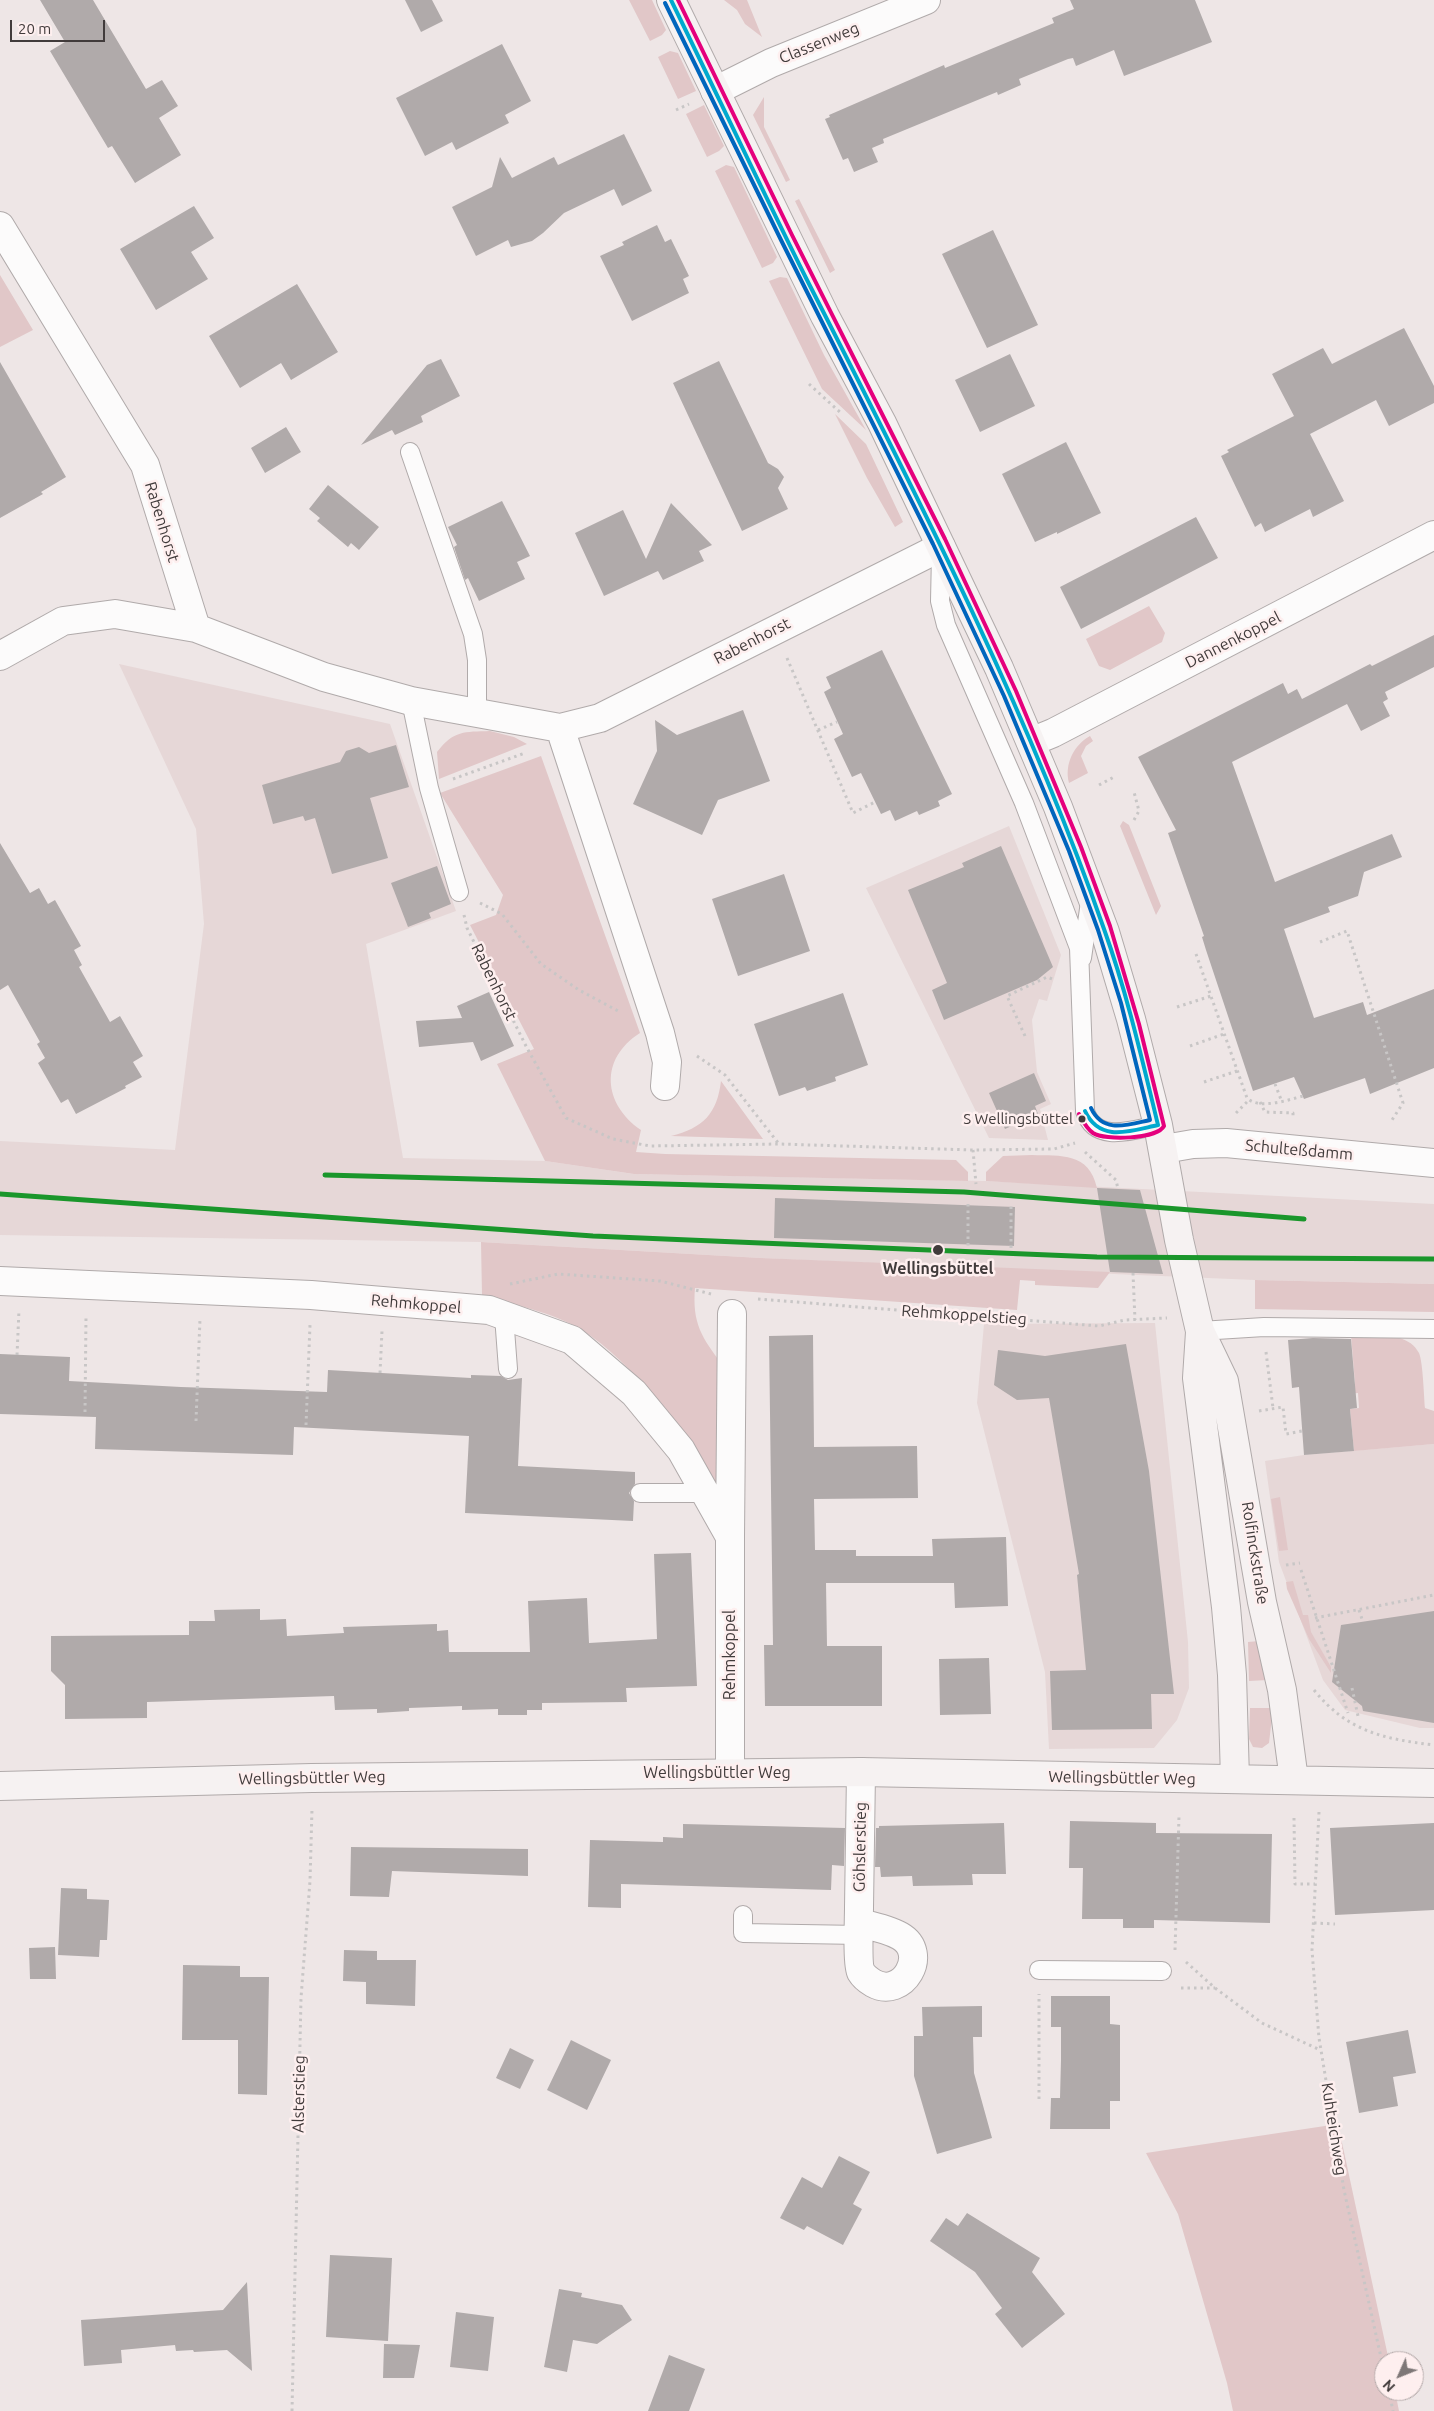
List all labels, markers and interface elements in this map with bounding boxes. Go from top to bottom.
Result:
scale bar [12,10,108,42]
street label: Classenweg [776,18,862,68]
text: 20 m [18,20,51,37]
street label: Rabenhorst [141,479,183,565]
street label: Dannenkoppel [1182,608,1284,672]
street label: Rabenhorst [711,614,793,668]
street label: Rabenhorst [467,940,521,1024]
place label: S Wellingsbüttel [963,1110,1073,1128]
marker: S Wellingsbüttel [1077,1114,1087,1124]
street label: Schulteßdamm [1244,1136,1354,1164]
marker: Wellingsbüttel [931,1243,945,1257]
place label: Wellingsbüttel [883,1259,993,1279]
street label: Rehmkoppel [370,1290,462,1318]
street label: Rehmkoppelstieg [901,1301,1027,1329]
street label: Rolfinckstraße [1237,1500,1273,1606]
street label: Rehmkoppel [720,1610,740,1700]
street label: Wellingsbüttler Weg [643,1763,791,1783]
street label: Wellingsbüttler Weg [238,1767,386,1789]
street label: Wellingsbüttler Weg [1048,1767,1196,1789]
street label: Göhslerstieg [850,1802,870,1892]
street label: Alsterstieg [289,2055,309,2133]
street label: Kuhteichweg [1317,2081,1351,2177]
north arrow [1374,2351,1424,2401]
text: N [1380,2376,1398,2395]

